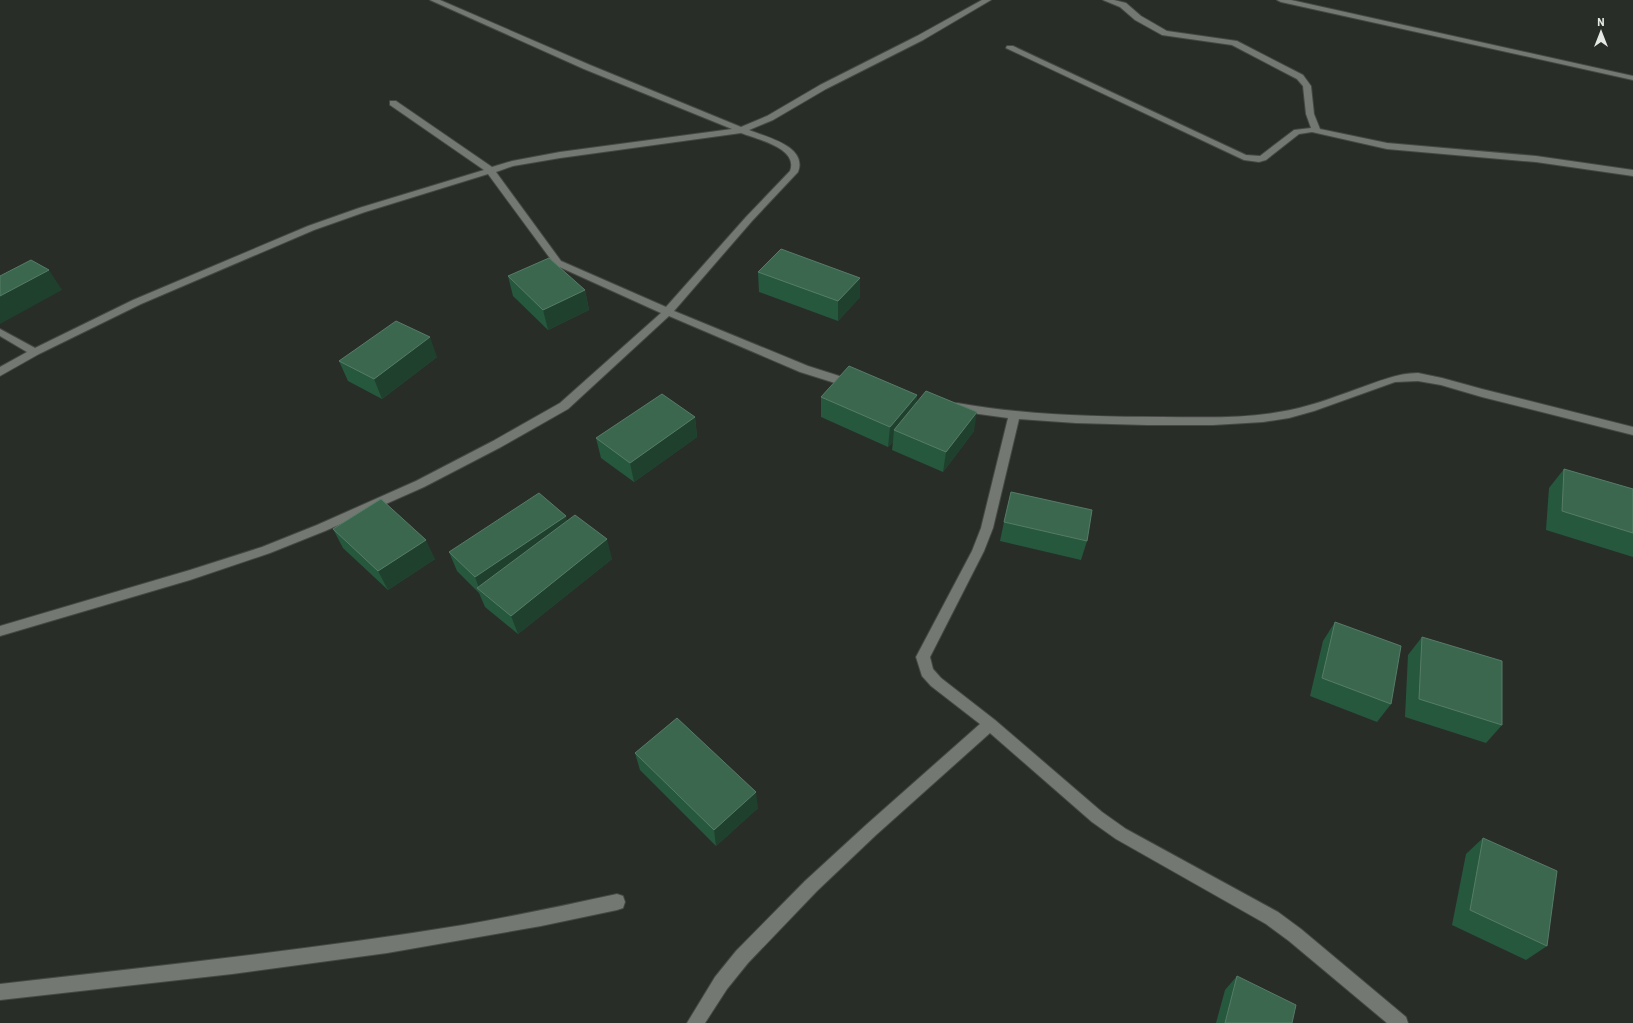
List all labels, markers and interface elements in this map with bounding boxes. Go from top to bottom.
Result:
north arrow [1581,12,1621,52]
text: N [1597,15,1605,28]

